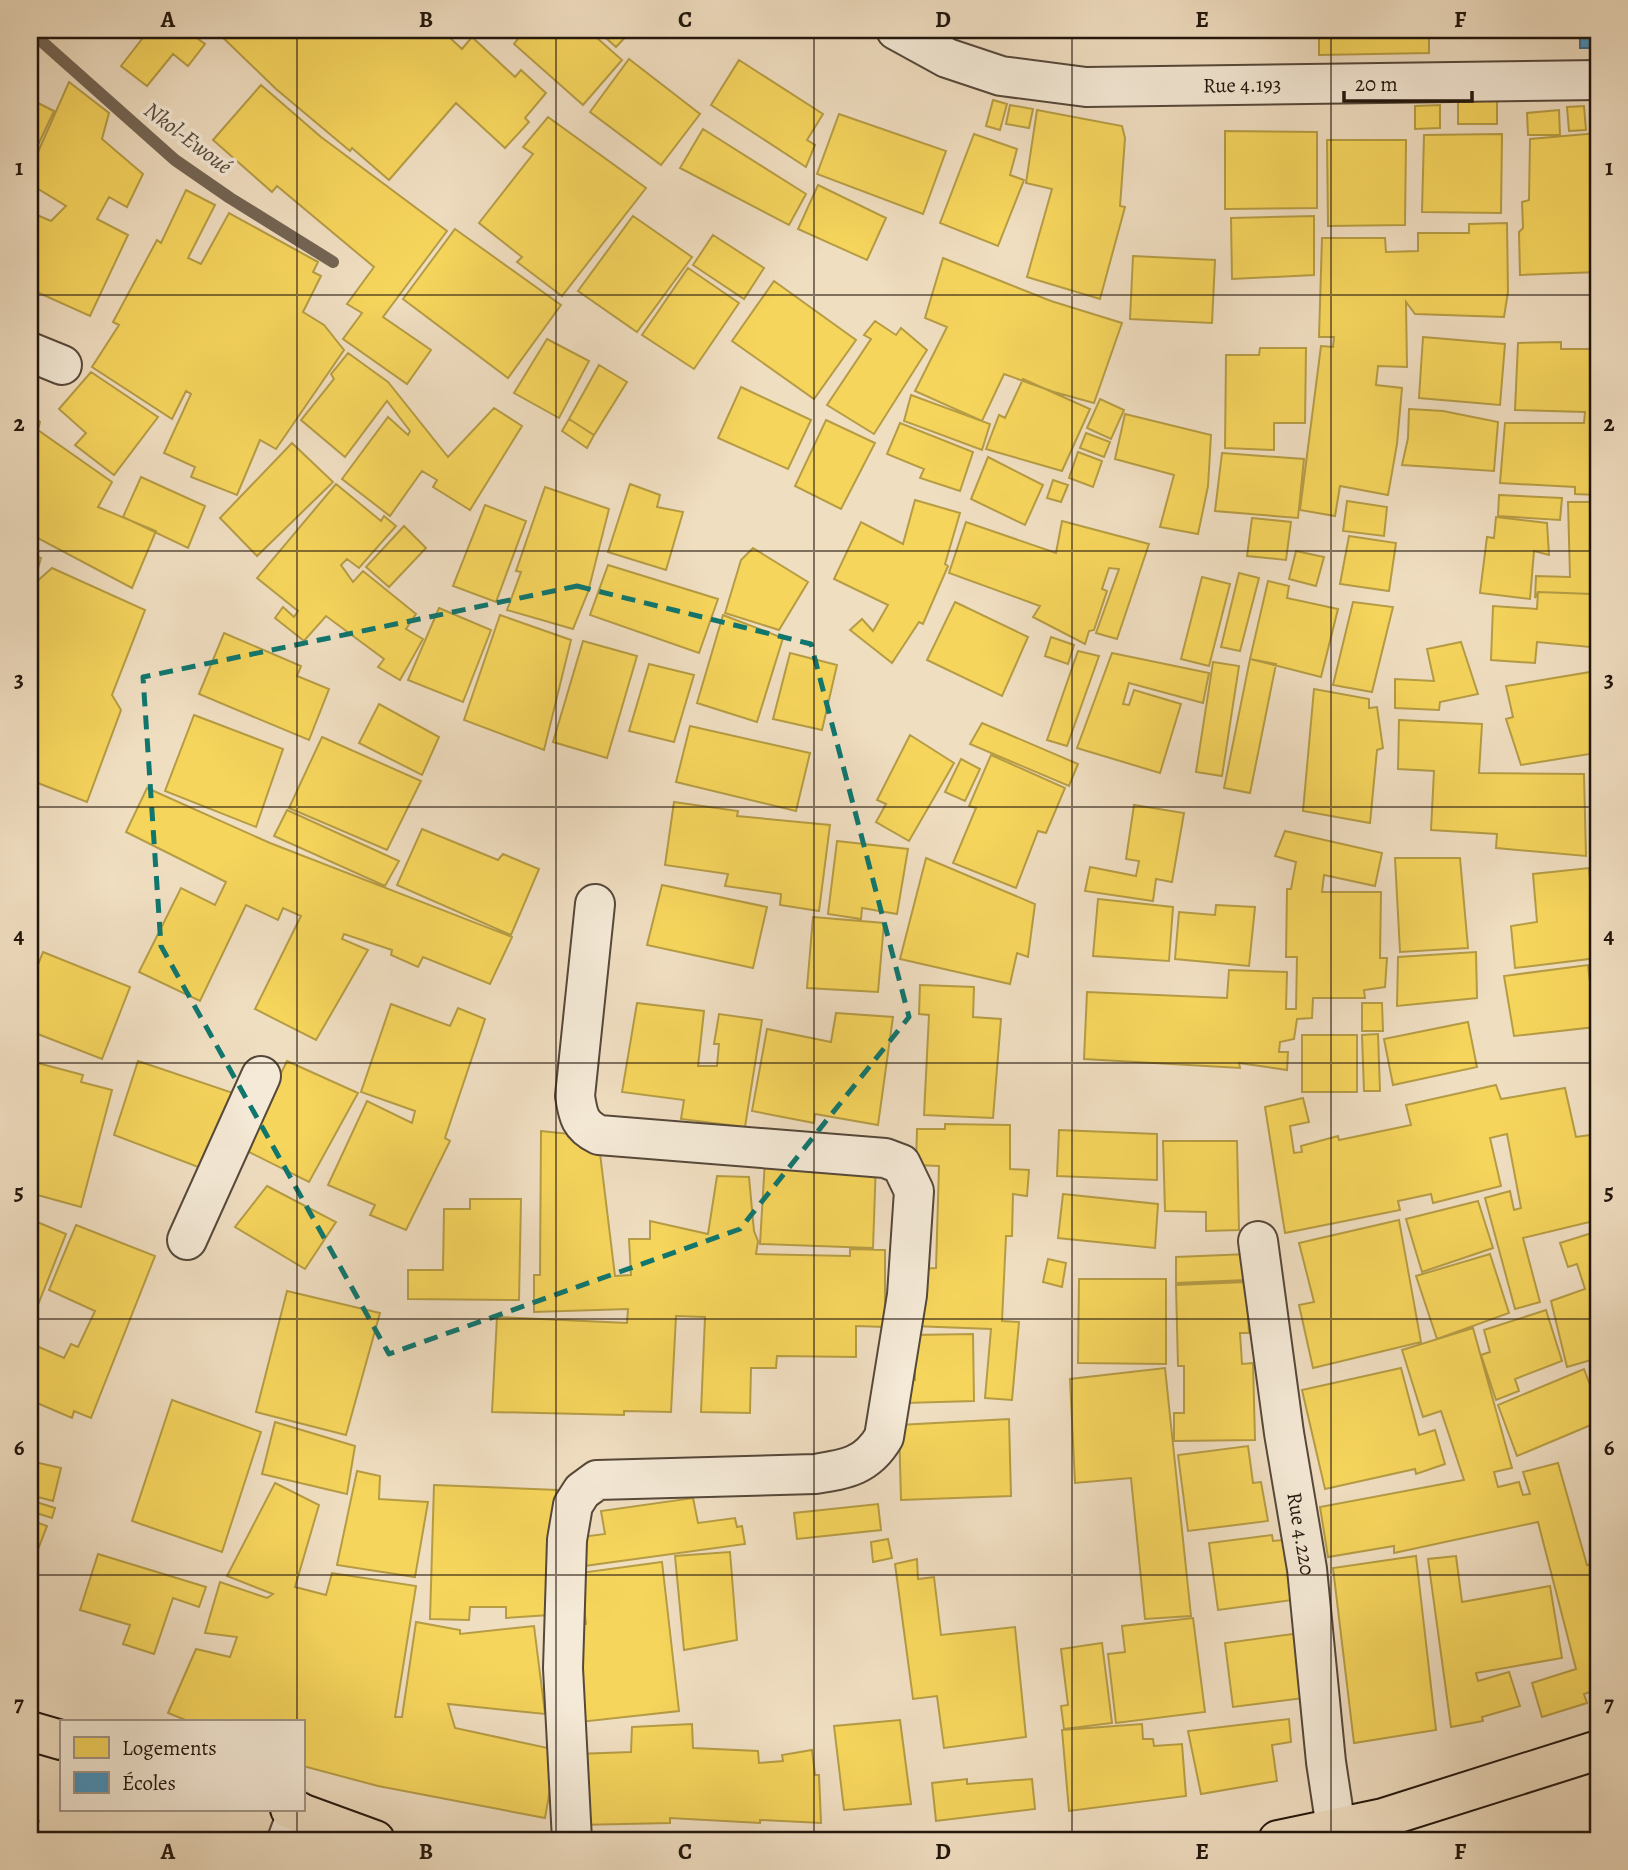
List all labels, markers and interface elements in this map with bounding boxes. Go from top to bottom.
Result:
text: A [160,4,176,35]
text: B [419,4,433,35]
text: C [678,4,692,35]
text: D [935,4,951,35]
text: E [1195,4,1209,35]
text: F [1454,4,1467,35]
scale bar [1344,60,1472,104]
street label: Rue 4.193 [1203,70,1282,99]
text: 20 m [1355,70,1398,98]
water label: Nkol-Ewoué [138,95,239,182]
text: 1 [15,152,23,183]
text: 1 [1605,152,1613,183]
text: 2 [13,408,25,439]
text: 2 [1603,408,1615,439]
text: 3 [14,664,24,695]
text: 3 [1604,664,1614,695]
text: 4 [14,920,25,951]
text: 4 [1604,920,1615,951]
text: 5 [14,1176,24,1207]
text: 5 [1604,1176,1614,1207]
text: 6 [14,1432,25,1463]
text: 6 [1604,1432,1615,1463]
street label: Rue 4.220 [1280,1490,1322,1577]
text: 7 [14,1688,24,1719]
text: 7 [1604,1688,1614,1719]
legend [60,1720,304,1811]
text: Logements [122,1734,217,1762]
text: Écoles [122,1769,176,1797]
text: A [160,1836,176,1867]
text: B [419,1836,433,1867]
text: C [678,1836,692,1867]
text: D [935,1836,951,1867]
text: E [1195,1836,1209,1867]
text: F [1454,1836,1467,1867]

